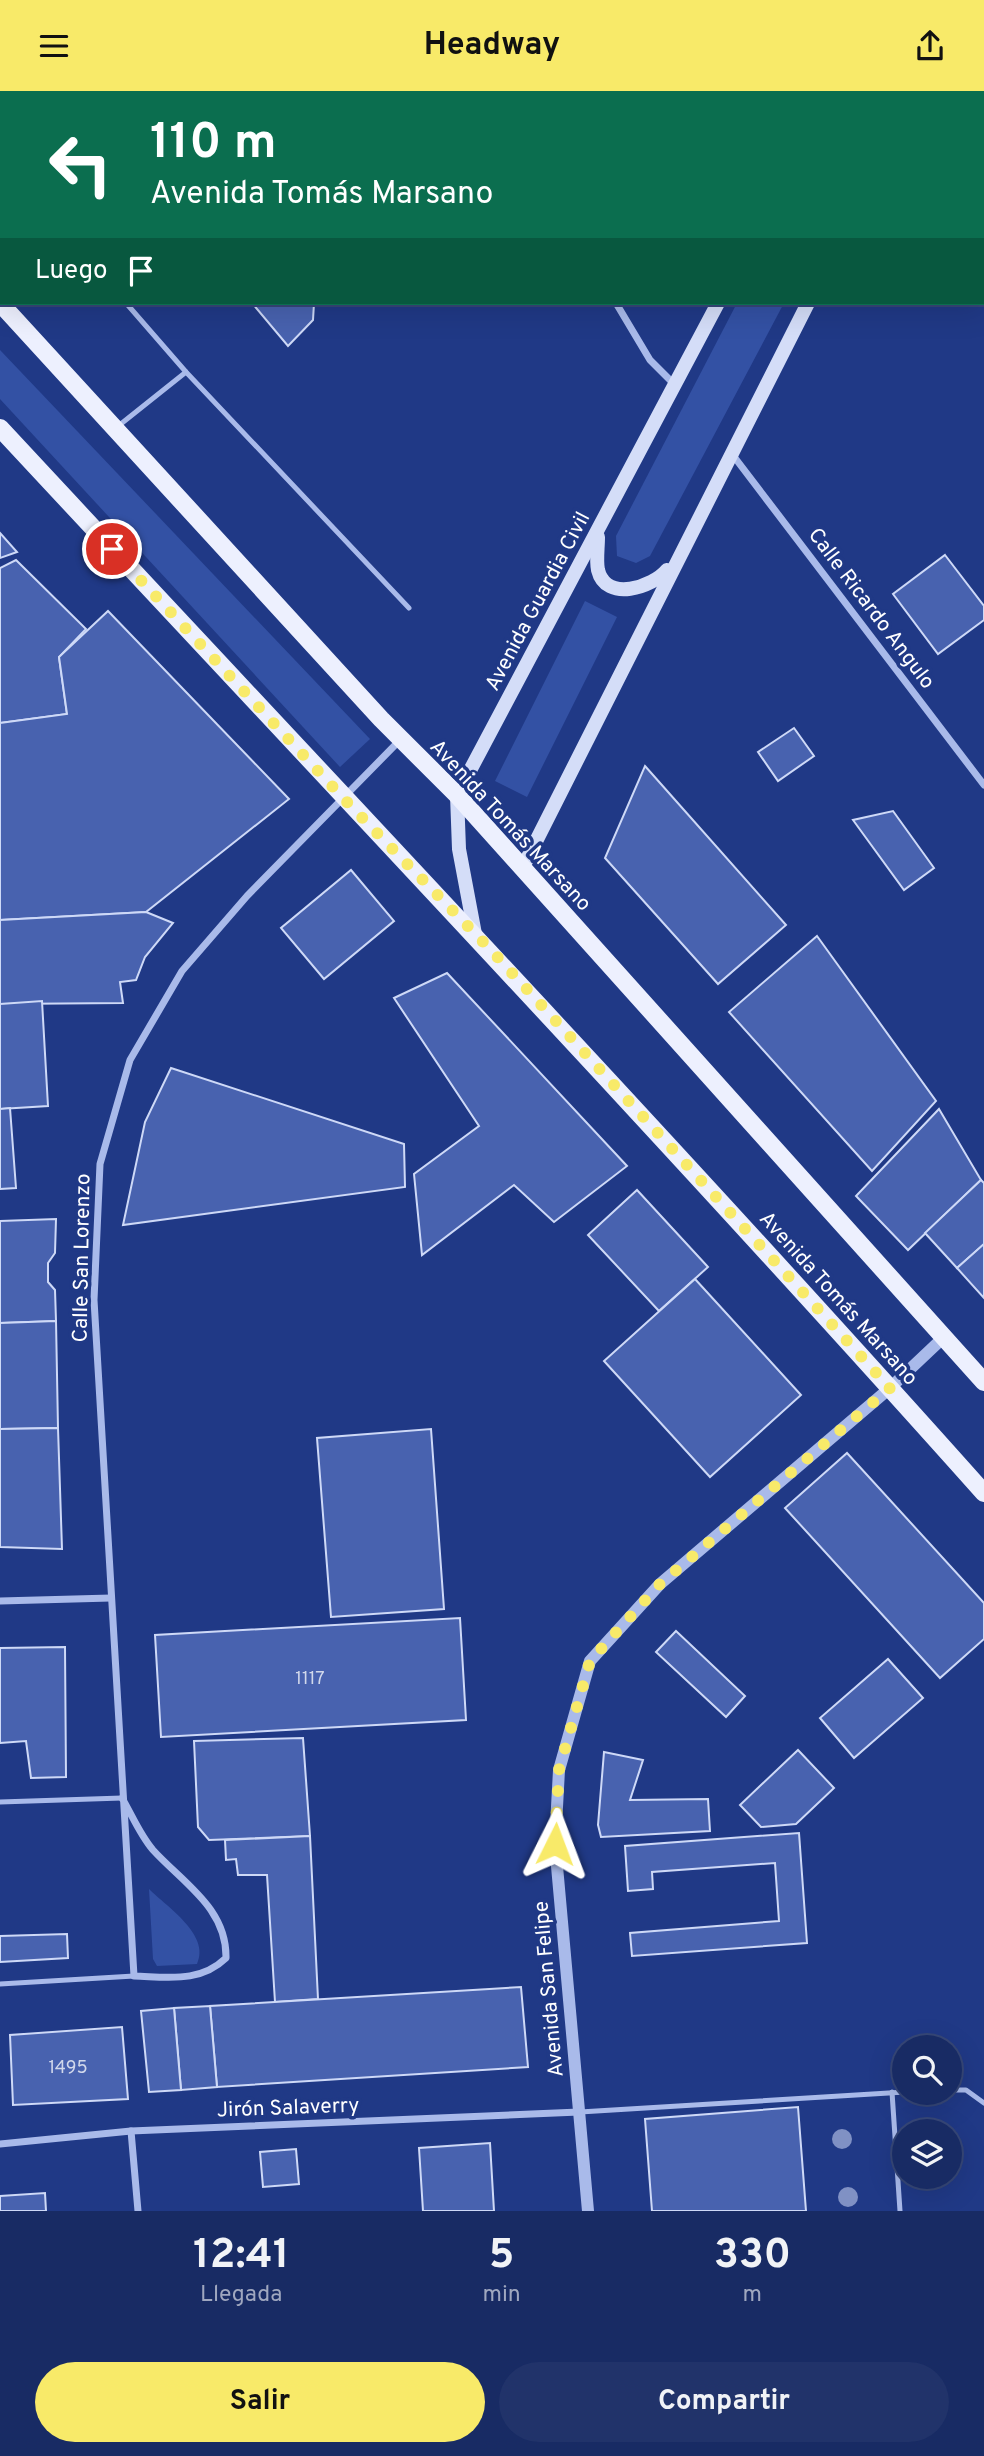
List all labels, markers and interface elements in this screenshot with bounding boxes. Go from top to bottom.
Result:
text: Headway [424,26,560,66]
icon: menu [35,27,73,65]
icon: share [911,27,949,65]
text: 110 m [150,114,277,176]
icon: left [35,119,126,210]
text: Avenida Tomás Marsano [150,175,493,215]
icon: arrive [122,252,160,290]
text: Luego [35,255,108,288]
street label: Avenida Guardia Civil [480,507,597,696]
pin [82,519,142,579]
street label: Calle Ricardo Angulo [801,523,940,695]
icon: arrive [93,530,131,568]
street label: Avenida Tomás Marsano [423,734,597,918]
street label: Calle San Lorenzo [68,1173,97,1343]
street label: Avenida Tomás Marsano [752,1206,923,1392]
house number: 1117 [295,1668,325,1691]
position arrow [518,1807,592,1881]
street label: Avenida San Felipe [528,1900,571,2078]
map controls [892,2035,962,2189]
button: search [892,2035,962,2105]
house number: 1495 [48,2057,88,2080]
street label: Jirón Salaverry [216,2093,360,2124]
button: layers [892,2119,962,2189]
text: 12:41 [193,2230,289,2283]
text: 5 [489,2230,514,2283]
text: 330 [714,2230,791,2283]
text: Llegada [200,2281,282,2310]
text: min [482,2281,521,2310]
text: m [743,2281,762,2310]
button: Salir [35,2362,485,2442]
button: Compartir [499,2362,949,2442]

